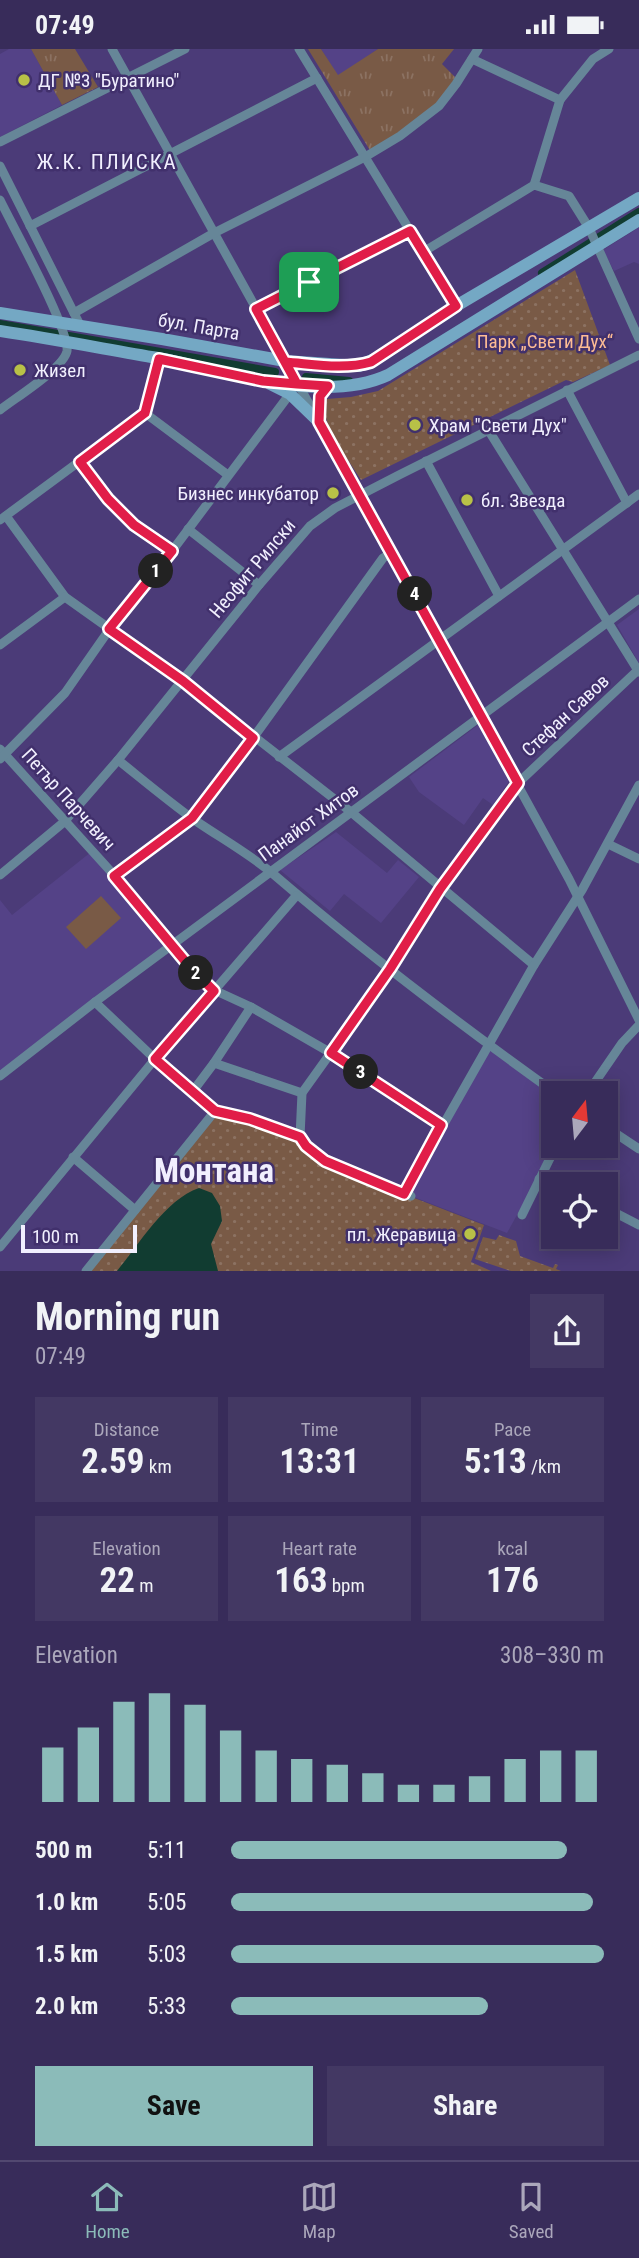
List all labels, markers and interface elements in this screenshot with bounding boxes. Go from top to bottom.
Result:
text: 07:49 [35,10,95,40]
place label: ДГ №3 "Буратино" [38,69,179,92]
marker: ДГ №3 "Буратино" [16,72,32,88]
district label: Ж.К. ПЛИСКА [36,150,178,174]
pin [279,252,339,312]
icon: arrive [290,263,328,301]
street label: бул. Парта [156,308,241,345]
park label: Парк „Свети Дух“ [477,330,614,353]
place label: Жизел [34,359,86,382]
marker: Жизел [12,362,28,378]
place label: Храм "Свети Дух" [429,414,567,437]
marker: Храм "Свети Дух" [407,417,423,433]
place label: Бизнес инкубатор [178,482,319,505]
marker: Бизнес инкубатор [325,485,341,501]
place label: бл. Звезда [481,489,565,512]
marker: бл. Звезда [459,492,475,508]
street label: Неофит Рилски [204,514,300,622]
pin: 1 [138,553,174,589]
text: 1 [151,559,160,582]
pin: 4 [398,577,432,611]
text: 4 [410,582,419,605]
street label: Стефан Савов [517,669,614,762]
street label: Петър Парчевич [17,744,120,855]
street label: Панайот Хитов [254,778,363,866]
pin: 2 [178,955,214,991]
text: 2 [191,961,200,984]
pin: 3 [344,1055,378,1089]
text: 3 [356,1060,365,1083]
north arrow [541,1081,618,1159]
map controls [541,1081,618,1249]
district label: Монтана [154,1151,274,1190]
button: locate [541,1172,618,1249]
scale bar [21,1222,136,1254]
place label: пл. Жеравица [347,1223,456,1246]
text: 100 m [32,1225,79,1248]
marker: пл. Жеравица [462,1226,478,1242]
button: share [530,1294,604,1368]
text: Morning run [35,1295,220,1339]
text: 07:49 [35,1343,86,1370]
text: Distance [94,1418,159,1441]
text: Time [301,1418,338,1441]
text: Pace [494,1418,531,1441]
text: 2.59 [81,1441,145,1482]
text: 13:31 [279,1441,360,1482]
text: 5:13 [464,1441,527,1482]
text: km [145,1455,172,1478]
text: /km [527,1455,561,1478]
text: Elevation [92,1537,161,1560]
text: Heart rate [282,1537,357,1560]
text: kcal [497,1537,528,1560]
text: 22 [99,1560,135,1601]
text: 163 [274,1560,327,1601]
text: 176 [486,1560,539,1601]
text: m [135,1574,154,1597]
text: bpm [327,1574,365,1597]
text: Elevation [35,1642,118,1669]
text: 308–330 m [500,1642,604,1669]
text: 500 m [35,1837,92,1864]
text: 5:11 [147,1837,186,1864]
text: 1.0 km [35,1889,98,1916]
text: 5:05 [147,1889,186,1916]
text: 1.5 km [35,1941,98,1968]
text: 5:03 [147,1941,186,1968]
text: 2.0 km [35,1993,98,2020]
text: 5:33 [147,1993,186,2020]
button: Save [35,2066,313,2146]
button: Share [327,2066,604,2146]
tab: Home [85,2178,130,2243]
tab: Map [300,2178,338,2243]
tab: Saved [509,2178,554,2243]

